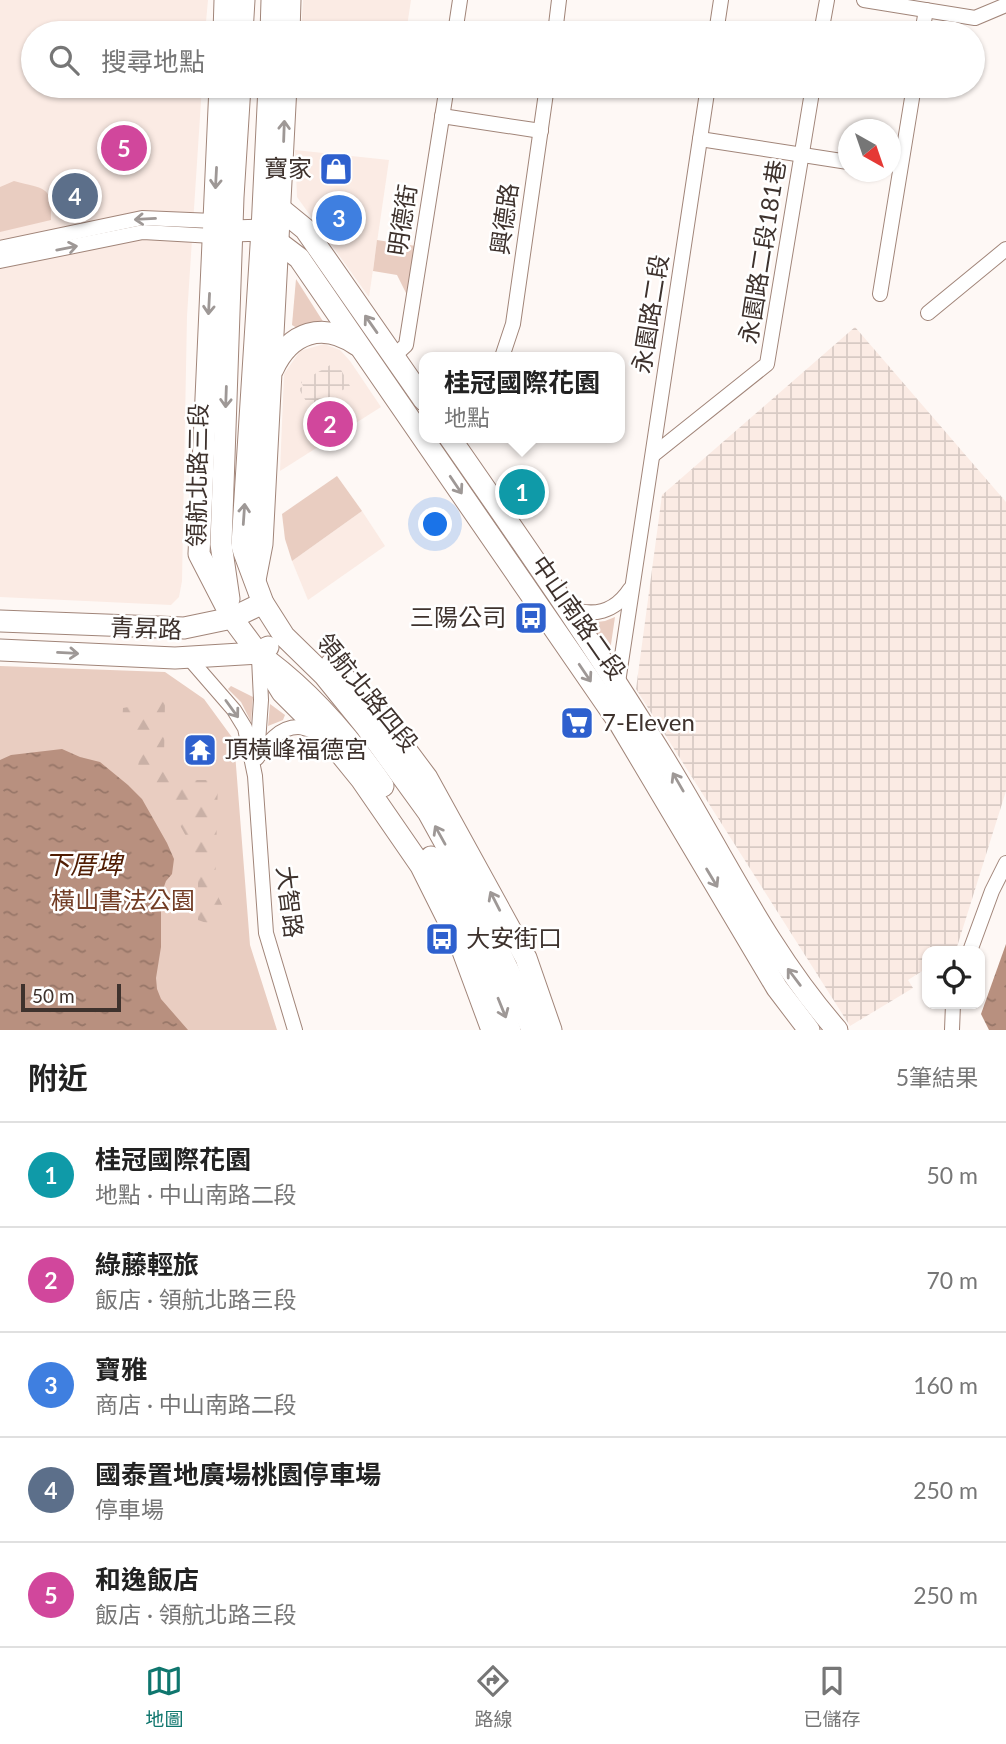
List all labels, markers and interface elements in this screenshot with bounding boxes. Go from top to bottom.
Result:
search box [21,21,985,98]
icon: search [45,41,83,79]
text: 搜尋地點 [101,45,205,77]
north arrow [838,119,901,182]
one-way arrow [278,120,291,143]
pin: 5 [101,122,147,174]
shop icon: 寶家 [317,150,355,188]
place label: 寶家 [264,153,312,182]
street label: 永園路二段181巷 [733,158,790,346]
one-way arrow [209,166,222,189]
pin: 4 [52,170,98,222]
street label: 興德路 [484,181,523,256]
street label: 明德街 [382,182,421,258]
pin: 3 [316,192,362,244]
one-way arrow [134,213,157,226]
one-way arrow [55,240,78,254]
street label: 永園路二段 [626,252,673,375]
one-way arrow [203,293,216,316]
one-way arrow [364,315,378,334]
popup [419,352,625,443]
text: 桂冠國際花園 [444,366,600,398]
one-way arrow [219,386,232,409]
pin: 2 [307,398,353,450]
street label: 領航北路三段 [181,403,212,547]
text: 地點 [444,403,490,431]
pin: 1 [499,466,545,518]
one-way arrow [448,475,463,494]
one-way arrow [238,503,251,526]
your location [418,507,452,541]
street label: 中山南路二段 [526,550,632,684]
bus stop icon: 三陽公司 [512,599,550,637]
place label: 三陽公司 [410,602,506,631]
street label: 青昇路 [110,612,183,643]
street label: 領航北路四段 [312,627,425,757]
one-way arrow [56,646,79,659]
one-way arrow [578,662,592,682]
one-way arrow [225,699,239,718]
supermarket icon: 7-Eleven [558,704,596,742]
place label: 7-Eleven [602,707,695,736]
temple icon: 頂橫峰福德宮 [181,731,219,769]
place label: 頂橫峰福德宮 [224,734,368,763]
one-way arrow [671,772,685,792]
one-way arrow [433,826,447,846]
water label: 下厝埤 [44,848,125,880]
street label: 大智路 [272,864,309,939]
one-way arrow [706,868,720,888]
park label: 橫山書法公園 [51,885,195,914]
one-way arrow [487,891,501,911]
bus stop icon: 大安街口 [423,920,461,958]
place label: 大安街口 [466,923,562,952]
map controls [922,946,985,1009]
button: locate [922,946,985,1009]
one-way arrow [787,968,802,987]
scale bar [21,981,121,1013]
text: 50 m [32,984,75,1007]
one-way arrow [496,997,509,1018]
text: 附近 [28,1059,88,1095]
text: 5筆結果 [896,1063,978,1091]
text: 桂冠國際花園 [95,1143,251,1175]
text: 1 [44,1161,58,1189]
text: 50 m [927,1161,978,1189]
text: 地點 · 中山南路二段 [95,1180,297,1208]
text: 綠藤輕旅 [95,1248,199,1280]
text: 2 [44,1266,58,1294]
text: 70 m [927,1266,978,1294]
text: 飯店 · 領航北路三段 [95,1285,297,1313]
text: 寶雅 [95,1353,147,1385]
text: 3 [44,1371,58,1399]
text: 160 m [913,1371,978,1399]
text: 商店 · 中山南路二段 [95,1390,297,1418]
text: 國泰置地廣場桃園停車場 [95,1458,381,1490]
text: 4 [44,1476,58,1504]
text: 250 m [913,1476,978,1504]
text: 停車場 [95,1495,164,1523]
text: 和逸飯店 [95,1563,199,1595]
text: 5 [44,1581,58,1609]
text: 250 m [913,1581,978,1609]
text: 飯店 · 領航北路三段 [95,1600,297,1628]
tab: 地圖 [145,1662,184,1731]
tab: 路線 [474,1662,513,1731]
tab: 已儲存 [803,1662,861,1731]

